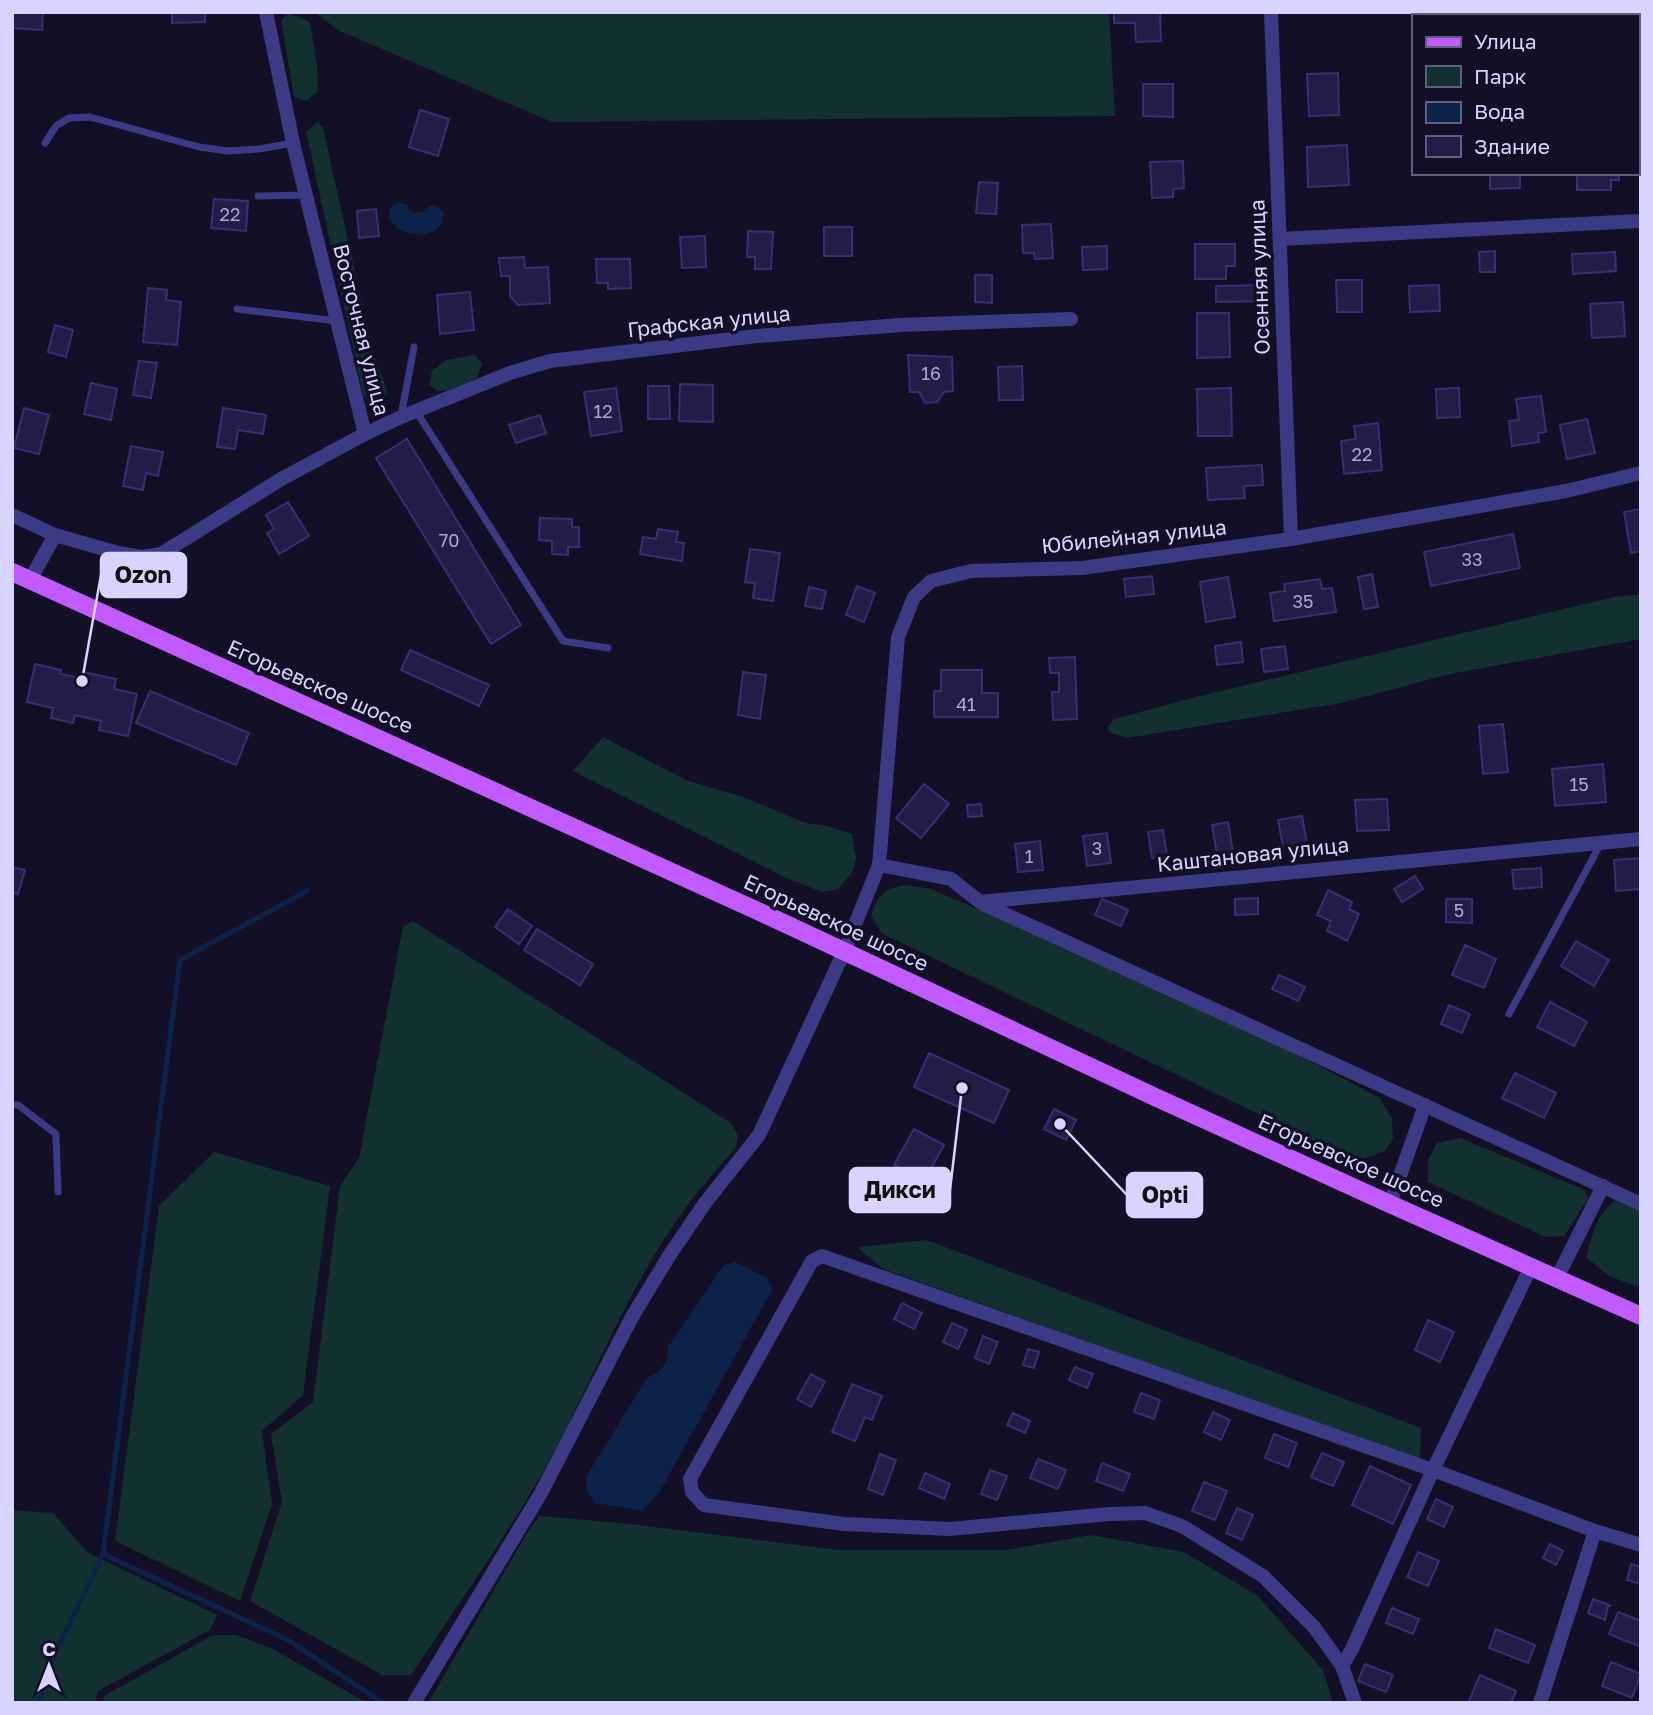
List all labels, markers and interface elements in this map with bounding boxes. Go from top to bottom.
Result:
legend [1412,14,1639,175]
text: Улица [1474,28,1537,54]
text: Парк [1474,63,1527,89]
text: Вода [1474,98,1525,124]
text: Здание [1474,133,1550,159]
street label: Осенняя улица [1243,199,1275,355]
house number: 22 [220,203,240,225]
street label: Восточная улица [328,241,396,418]
street label: Графская улица [626,300,792,342]
house number: 16 [921,362,941,384]
house number: 12 [593,400,613,422]
house number: 22 [1352,443,1372,465]
street label: Юбилейная улица [1040,513,1228,559]
house number: 70 [439,529,459,551]
house number: 33 [1461,548,1483,570]
callout: Ozon [101,553,186,597]
text: Ozon [115,560,171,588]
house number: 35 [1293,590,1313,612]
street label: Егорьевское шоссе [223,633,417,739]
house number: 41 [956,693,976,715]
house number: 15 [1569,773,1589,795]
street label: Каштановая улица [1156,831,1350,877]
house number: 3 [1092,837,1102,859]
house number: 1 [1025,845,1034,867]
street label: Егорьевское шоссе [740,868,933,976]
house number: 5 [1454,899,1464,921]
street label: Егорьевское шоссе [1254,1107,1448,1213]
callout: Дикси [850,1168,950,1212]
callout: Opti [1127,1173,1202,1217]
text: Дикси [864,1175,936,1203]
text: Opti [1141,1180,1189,1208]
north arrow [14,1631,84,1701]
text: С [42,1637,56,1660]

